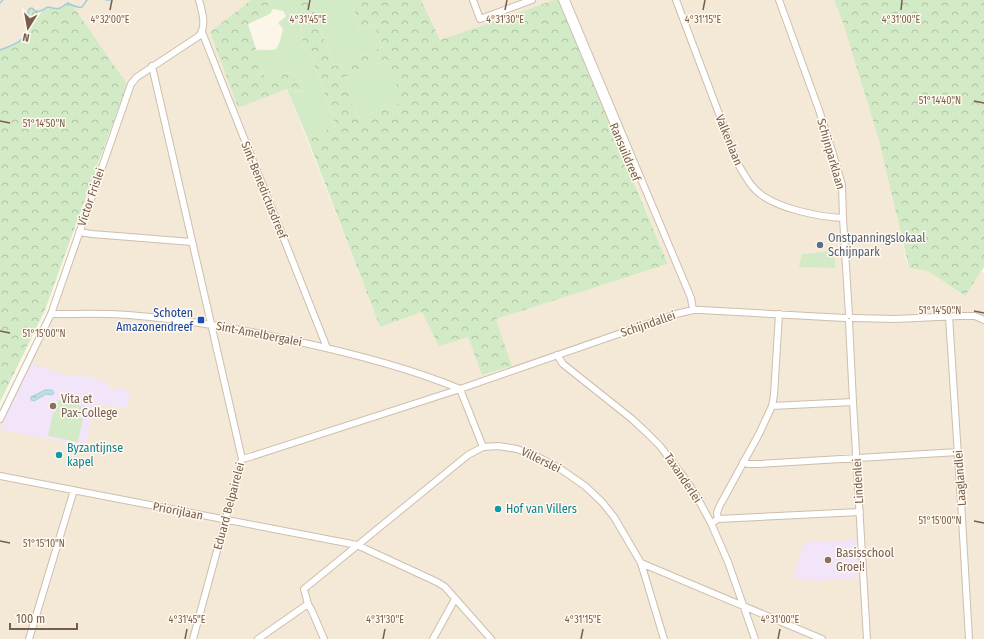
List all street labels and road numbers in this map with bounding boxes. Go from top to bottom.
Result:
street label: Valkenlaan [713,113,745,167]
street label: Schijnparklaan [814,117,848,191]
street label: Ransuildreef [606,121,644,184]
street label: Sint-Benedictusdreef [238,139,290,242]
street label: Victor Frislei [75,166,107,228]
street label: Schijndallei [619,308,677,340]
street label: Sint-Amelbergalei [215,319,303,349]
street label: Villerslei [519,444,563,476]
street label: Laaglandlei [951,449,969,507]
street label: Taxanderlei [661,451,705,505]
street label: Lindenlei [850,458,866,504]
street label: Eduard Belpairelei [211,461,247,551]
street label: Priorijlaan [152,499,204,523]

